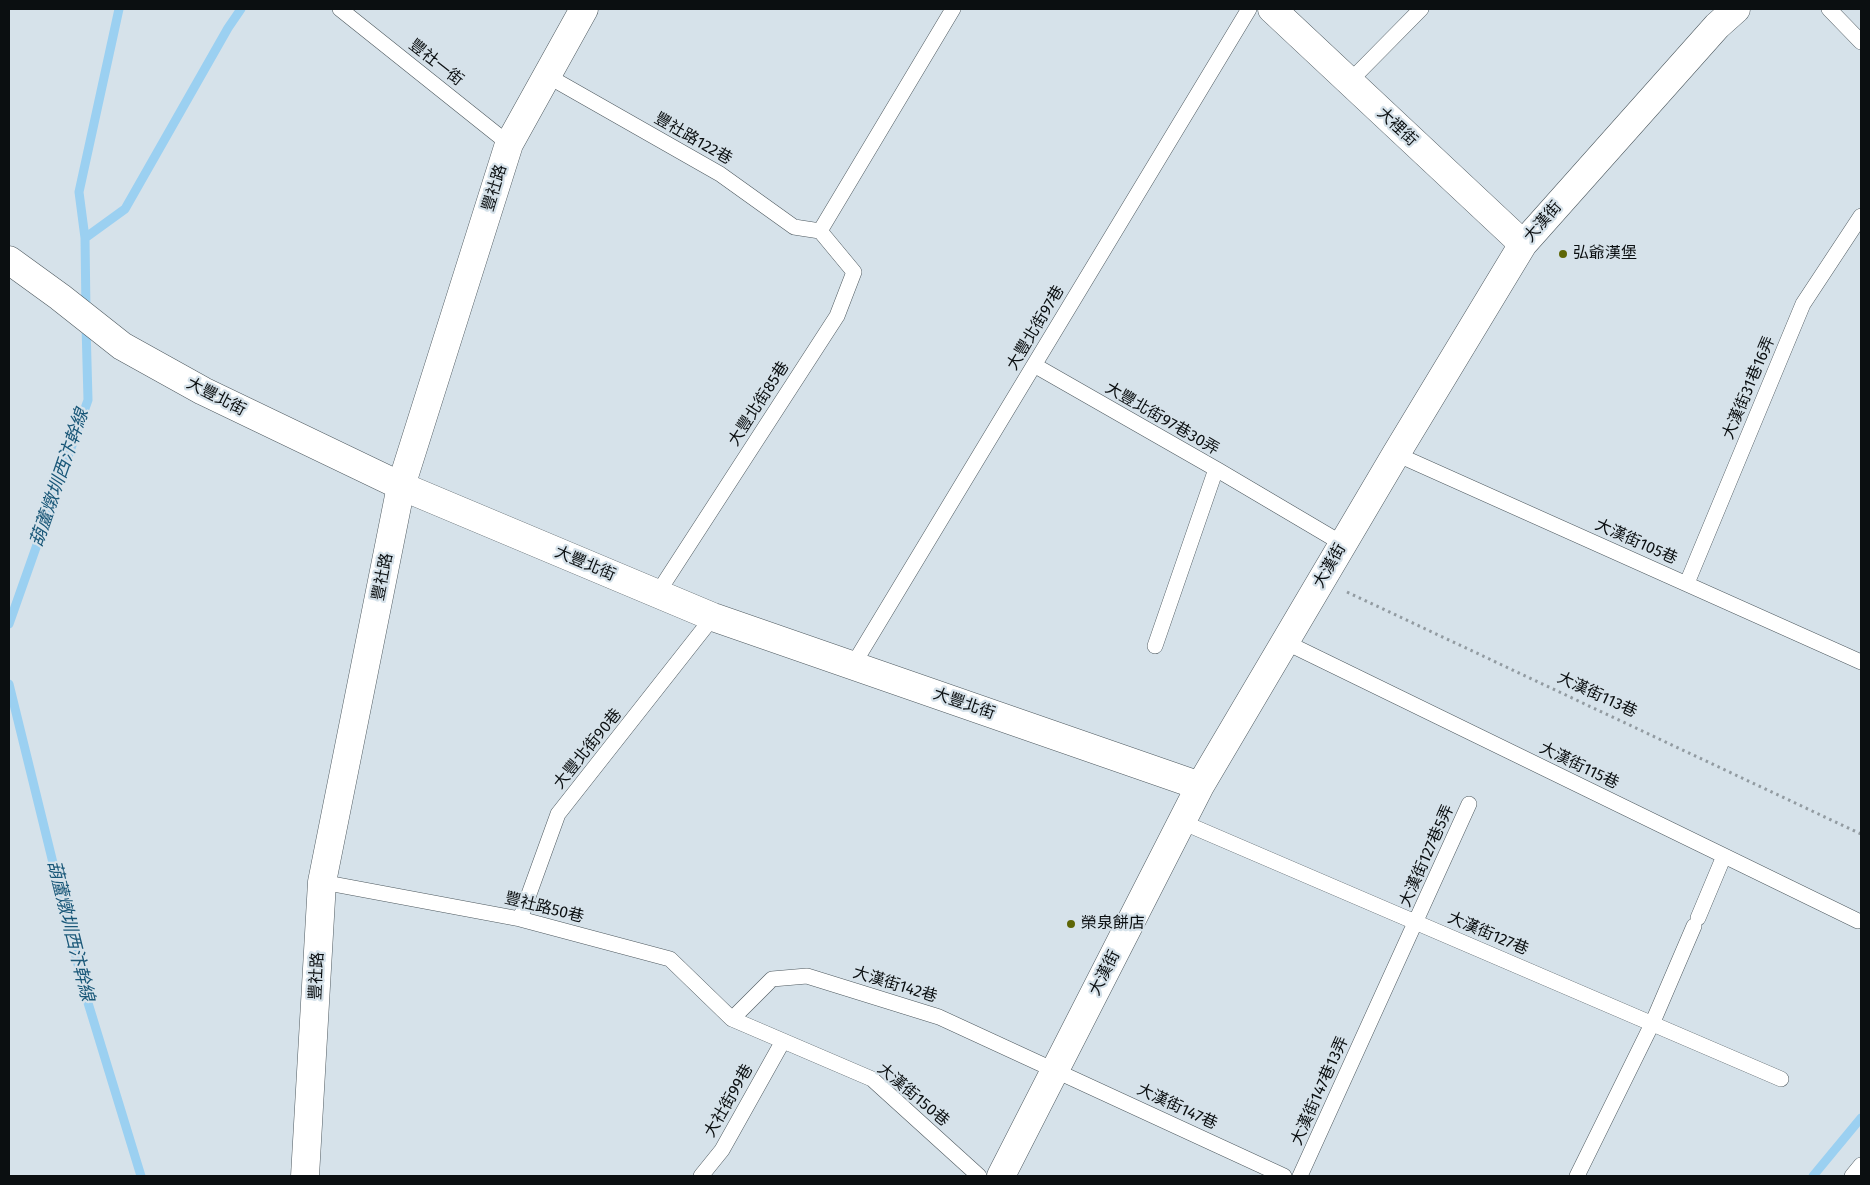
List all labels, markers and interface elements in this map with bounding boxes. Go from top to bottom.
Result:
street label: 豐社一街 [405,36,467,90]
street label: 大裡街 [1373,104,1421,150]
street label: 豐社路122巷 [651,109,735,169]
street label: 豐社路 [479,162,511,214]
street label: 大漢街 [1520,198,1566,246]
place label: 弘爺漢堡 [1573,244,1637,264]
marker: 弘爺漢堡 [1557,248,1569,260]
street label: 大豐北街97巷 [1003,282,1069,374]
street label: 大漢街31巷16弄 [1719,334,1779,442]
street label: 大豐北街85巷 [725,358,793,450]
street label: 大豐北街 [183,374,249,420]
street label: 大豐北街97巷30弄 [1102,379,1222,459]
water label: 葫蘆燉圳西汴幹線 [26,406,94,550]
street label: 大漢街105巷 [1592,515,1680,569]
street label: 大漢街 [1310,540,1350,592]
street label: 大豐北街 [552,543,618,585]
street label: 豐社路 [369,552,397,602]
street label: 大漢街113巷 [1554,668,1640,722]
street label: 大豐北街 [931,685,997,723]
street label: 大豐北街90巷 [550,705,626,793]
street label: 大漢街115巷 [1536,739,1622,793]
street label: 大漢街127巷5弄 [1396,802,1458,910]
water label: 葫蘆燉圳西汴幹線 [42,859,98,1003]
street label: 豐社路50巷 [502,889,586,927]
street label: 大漢街127巷 [1445,908,1531,960]
place label: 榮泉餅店 [1081,914,1145,934]
marker: 榮泉餅店 [1065,918,1077,930]
street label: 大漢街 [1086,947,1124,999]
street label: 豐社路 [306,952,328,1000]
street label: 大漢街142巷 [851,963,939,1007]
street label: 大漢街147巷13弄 [1287,1034,1353,1148]
street label: 大漢街150巷 [873,1059,953,1131]
street label: 大社街99巷 [700,1061,758,1141]
street label: 大漢街147巷 [1134,1080,1220,1134]

